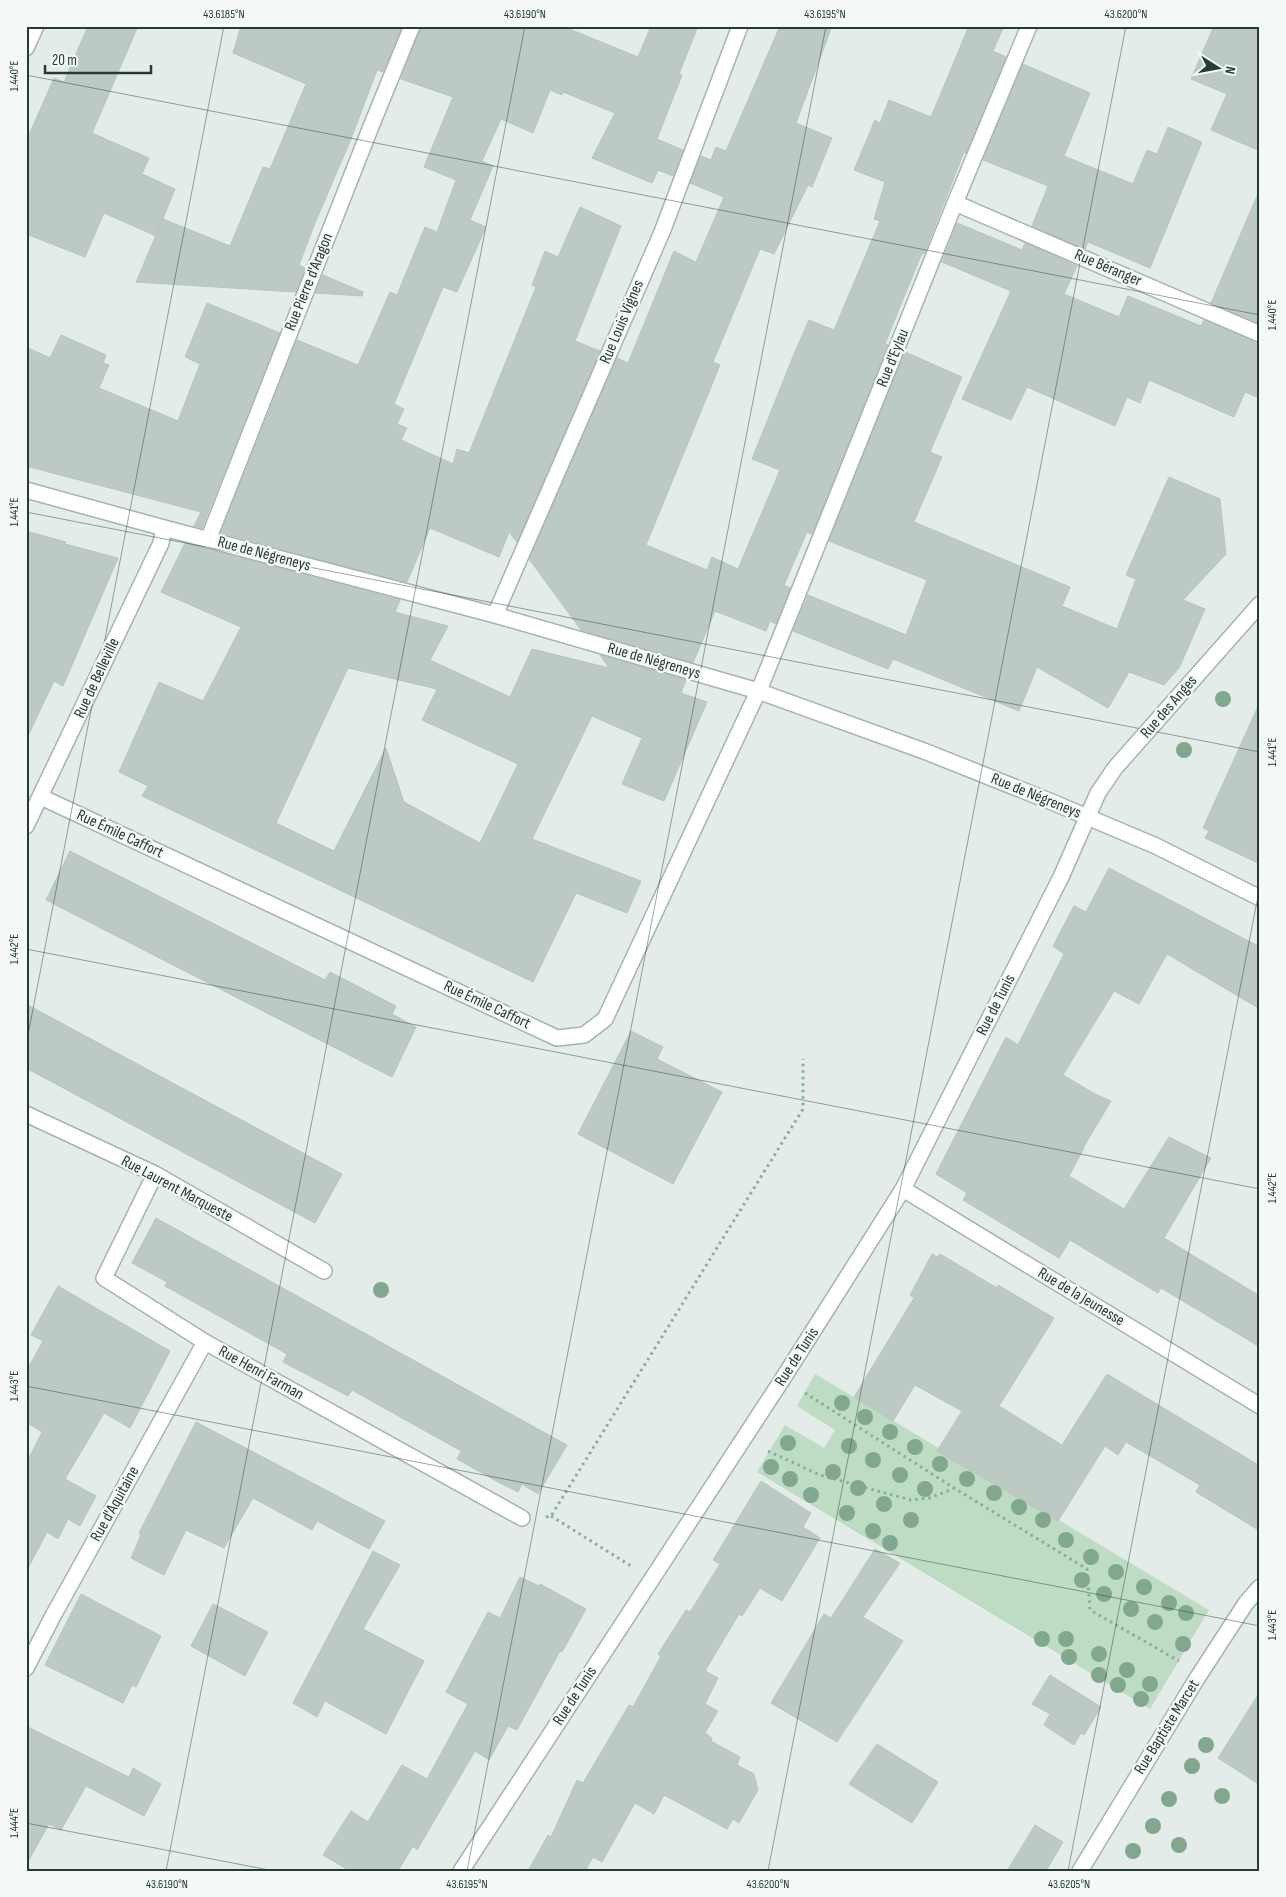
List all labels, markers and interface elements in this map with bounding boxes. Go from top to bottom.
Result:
text: 43.6185°N [203,7,245,22]
text: 43.6190°N [504,7,546,22]
text: 43.6195°N [804,7,846,22]
text: 43.6200°N [1105,7,1147,22]
scale bar [45,42,151,74]
north arrow [1194,42,1244,92]
text: 20 m [52,51,77,70]
text: 1.440°E [7,61,22,91]
text: N [1221,65,1239,76]
street label: Rue Pierre d'Aragon [281,230,337,334]
street label: Rue Béranger [1071,245,1145,291]
street label: Rue Louis Vignes [596,277,648,367]
text: 1.440°E [1265,300,1280,330]
street label: Rue d'Eylau [873,326,913,390]
text: 1.441°E [7,497,22,527]
street label: Rue de Négreneys [215,532,313,576]
street label: Rue de Belleville [70,635,124,721]
street label: Rue de Négreneys [605,639,703,683]
street label: Rue des Anges [1137,672,1202,742]
text: 1.441°E [1265,737,1280,767]
street label: Rue de Négreneys [988,769,1084,823]
street label: Rue Émile Caffort [74,806,167,862]
text: 1.442°E [7,934,22,964]
street label: Rue de Tunis [972,971,1020,1039]
street label: Rue Émile Caffort [441,977,534,1033]
street label: Rue Laurent Marqueste [118,1152,236,1226]
text: 1.442°E [1265,1173,1280,1203]
street label: Rue de la Jeunesse [1034,1264,1128,1330]
street label: Rue de Tunis [771,1324,823,1390]
street label: Rue Henri Farman [215,1342,307,1404]
text: 1.443°E [7,1371,22,1401]
street label: Rue d'Aquitaine [87,1463,143,1545]
text: 1.443°E [1265,1610,1280,1640]
street label: Rue de Tunis [549,1663,601,1729]
street label: Rue Baptiste Marcet [1130,1676,1204,1778]
text: 1.444°E [7,1808,22,1838]
text: 43.6190°N [146,1877,188,1892]
text: 43.6195°N [446,1877,488,1892]
text: 43.6200°N [747,1877,789,1892]
text: 43.6205°N [1048,1877,1090,1892]

